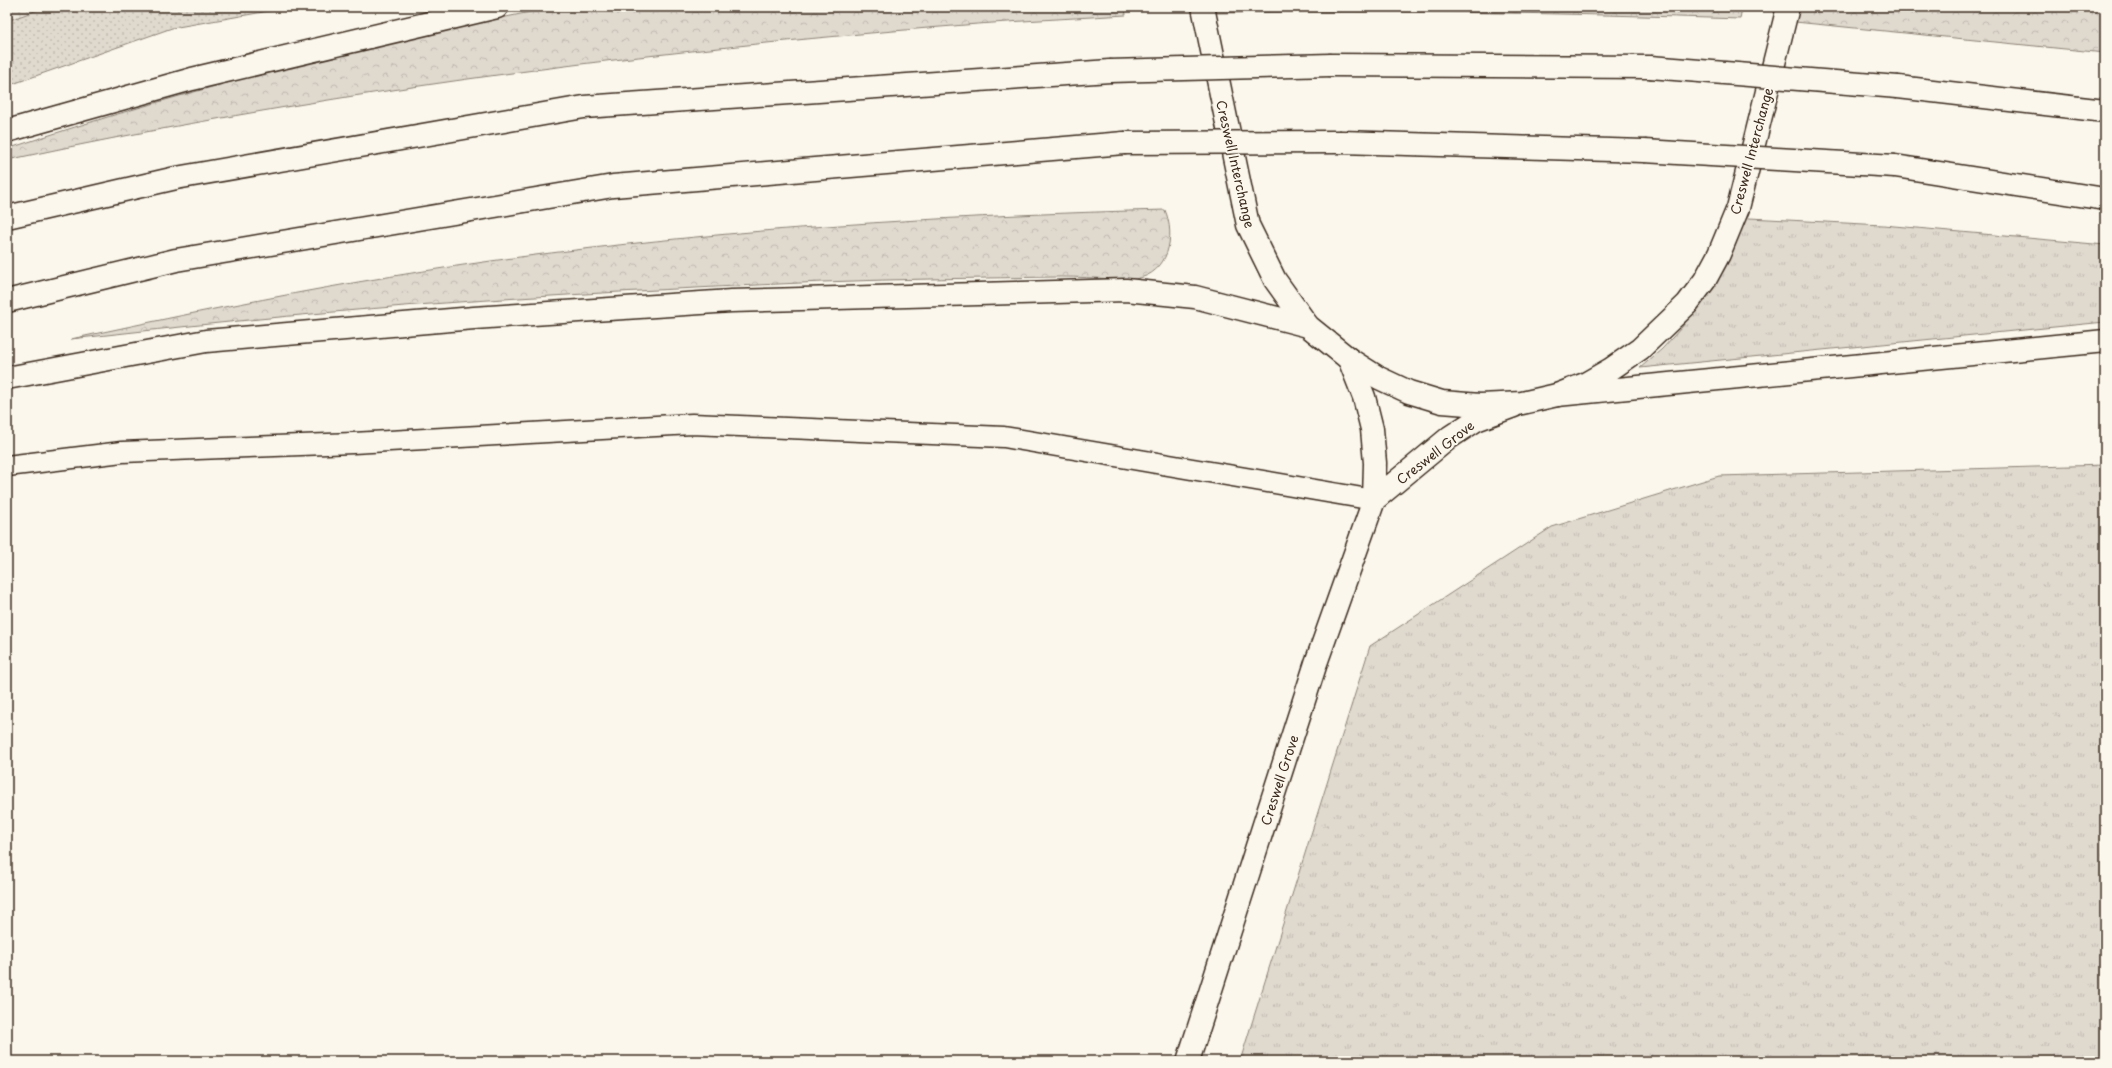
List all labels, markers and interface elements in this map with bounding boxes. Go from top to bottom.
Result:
street label: Creswell Interchange [1725,85,1777,217]
street label: Creswell Interchange [1212,98,1260,230]
street label: Creswell Grove [1392,416,1478,488]
street label: Creswell Grove [1255,732,1303,828]

